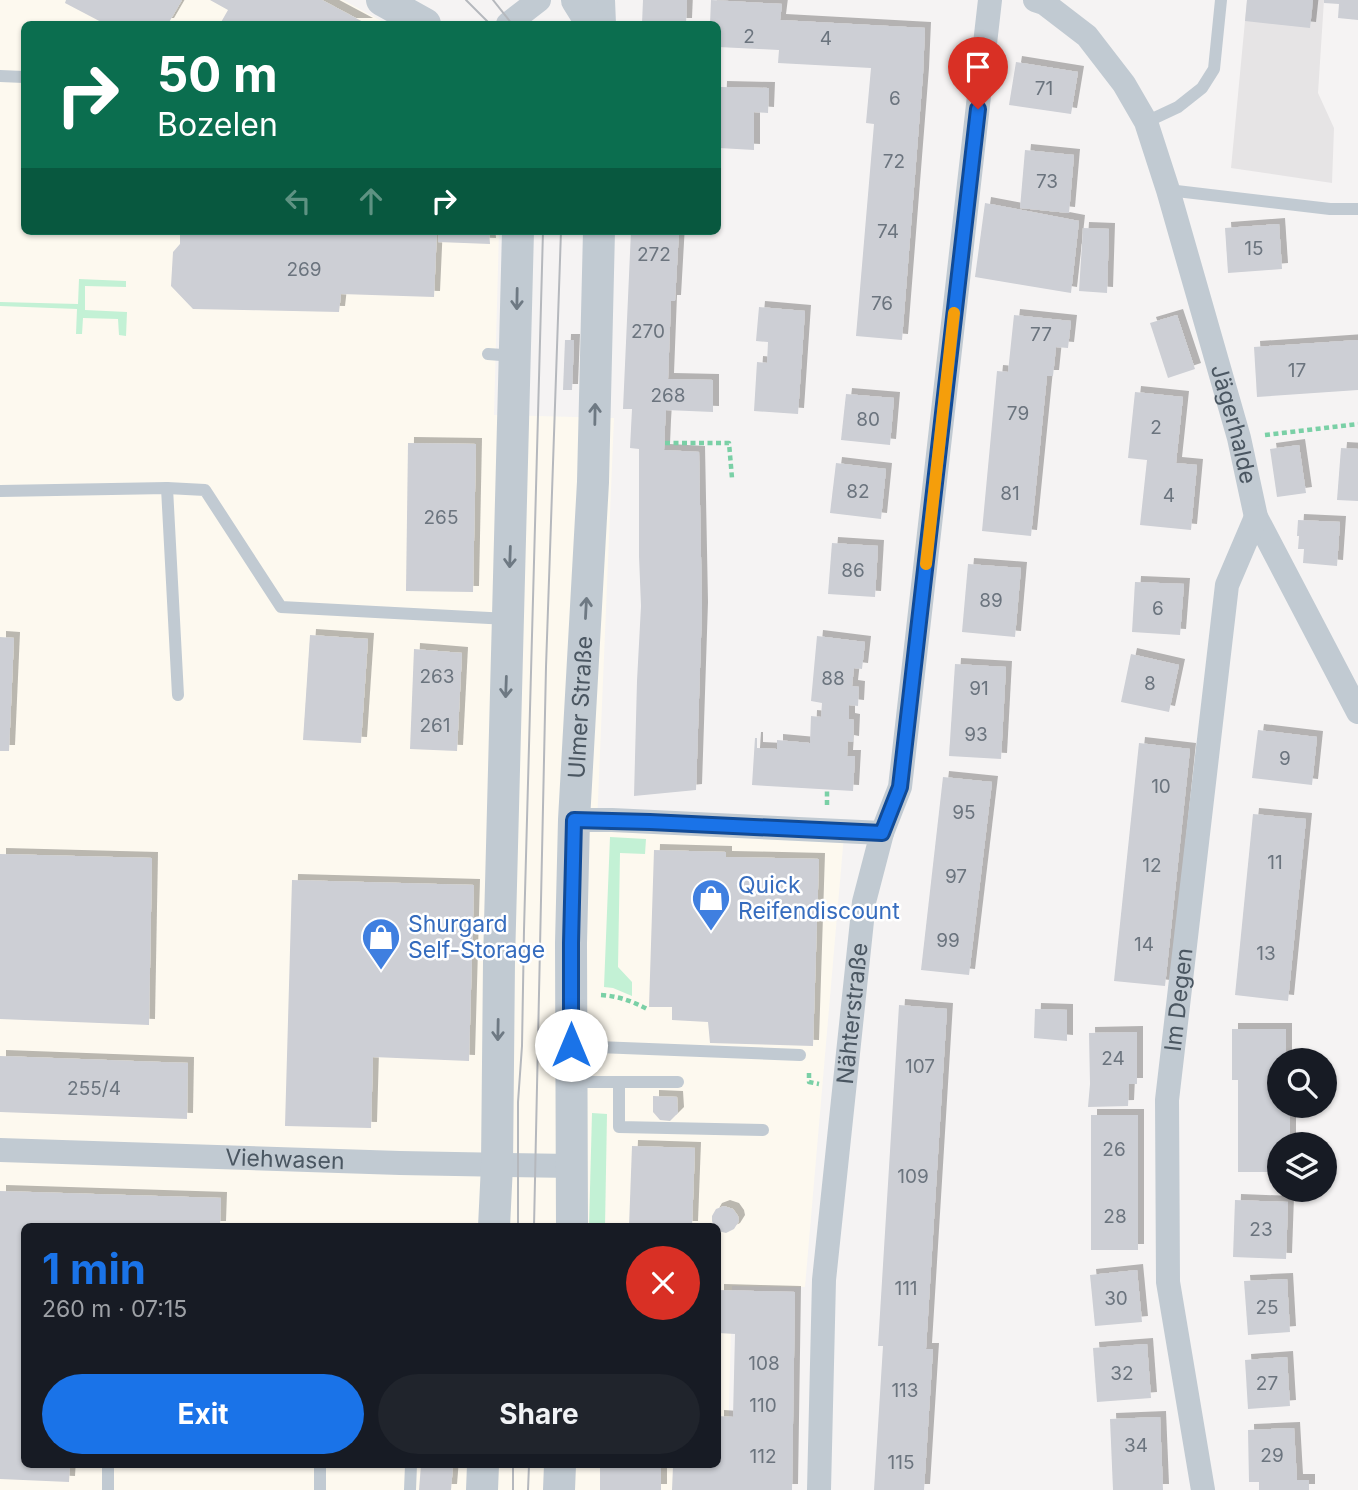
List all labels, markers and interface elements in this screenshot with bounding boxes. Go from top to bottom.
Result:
house number: 2 [743,25,755,48]
house number: 4 [820,27,832,50]
pin [948,37,1008,109]
text: 50 m [157,45,278,104]
icon: arrive [959,48,997,86]
icon: right [42,49,133,140]
house number: 71 [1035,77,1053,100]
house number: 6 [889,87,901,110]
text: Bozelen [157,105,278,144]
house number: 72 [883,150,905,173]
house number: 73 [1036,170,1058,193]
icon: left [279,182,317,220]
icon: ahead [352,182,390,220]
icon: right [425,182,463,220]
house number: 74 [877,220,899,243]
house number: 15 [1244,237,1264,260]
house number: 272 [637,243,671,266]
house number: 269 [286,258,322,281]
one-way arrow [510,287,524,310]
house number: 76 [871,292,893,315]
house number: 270 [631,320,665,343]
house number: 77 [1030,323,1052,346]
house number: 17 [1288,359,1306,382]
street label: Jägerhalde [1205,361,1262,486]
house number: 268 [650,384,686,407]
house number: 79 [1007,402,1029,425]
one-way arrow [588,403,601,426]
house number: 80 [856,408,880,431]
house number: 2 [1150,416,1162,439]
house number: 82 [846,480,870,503]
house number: 81 [1000,482,1020,505]
house number: 4 [1163,484,1175,507]
house number: 265 [424,506,458,529]
one-way arrow [503,545,517,568]
house number: 86 [841,559,865,582]
house number: 89 [979,589,1003,612]
one-way arrow [579,597,592,620]
house number: 6 [1152,597,1164,620]
street label: Ulmer Straße [562,635,598,779]
house number: 263 [419,665,455,688]
house number: 88 [821,667,845,690]
house number: 8 [1144,672,1156,695]
one-way arrow [499,675,513,698]
house number: 91 [969,677,989,700]
house number: 261 [419,714,451,737]
house number: 93 [964,723,988,746]
house number: 9 [1279,747,1291,770]
house number: 10 [1151,775,1171,798]
house number: 95 [952,801,976,824]
house number: 11 [1267,851,1283,874]
house number: 12 [1142,854,1162,877]
house number: 97 [945,865,967,888]
place label: Quick Reifendiscount [738,871,900,925]
shop icon: Quick Reifendiscount [690,877,732,932]
place label: Shurgard Self-Storage [408,910,545,964]
shop icon: Shurgard Self-Storage [360,916,402,971]
house number: 99 [936,929,960,952]
house number: 14 [1134,933,1154,956]
street label: Nähterstraße [831,941,874,1086]
house number: 13 [1256,942,1276,965]
street label: Im Degen [1159,946,1199,1053]
position arrow [534,1008,608,1082]
one-way arrow [491,1019,505,1042]
house number: 24 [1101,1047,1125,1070]
map controls [1267,1048,1337,1202]
button: search [1267,1048,1337,1118]
house number: 107 [905,1055,935,1078]
house number: 255/4 [67,1077,121,1100]
button: layers [1267,1132,1337,1202]
house number: 26 [1102,1138,1126,1161]
street label: Viehwasen [225,1143,345,1175]
house number: 109 [897,1165,929,1188]
house number: 28 [1103,1205,1127,1228]
house number: 23 [1249,1218,1273,1241]
text: 1 min [42,1243,146,1294]
button: close [626,1246,700,1320]
house number: 111 [894,1277,918,1300]
house number: 30 [1104,1287,1128,1310]
text: 260 m · 07:15 [42,1295,187,1323]
house number: 25 [1255,1296,1279,1319]
house number: 108 [748,1352,780,1375]
house number: 32 [1110,1362,1134,1385]
house number: 27 [1256,1372,1278,1395]
button: Exit [42,1374,364,1454]
button: Share [378,1374,700,1454]
house number: 113 [891,1379,919,1402]
house number: 110 [749,1394,777,1417]
house number: 34 [1124,1434,1148,1457]
house number: 29 [1260,1444,1284,1467]
house number: 112 [749,1445,777,1468]
house number: 115 [887,1451,915,1474]

